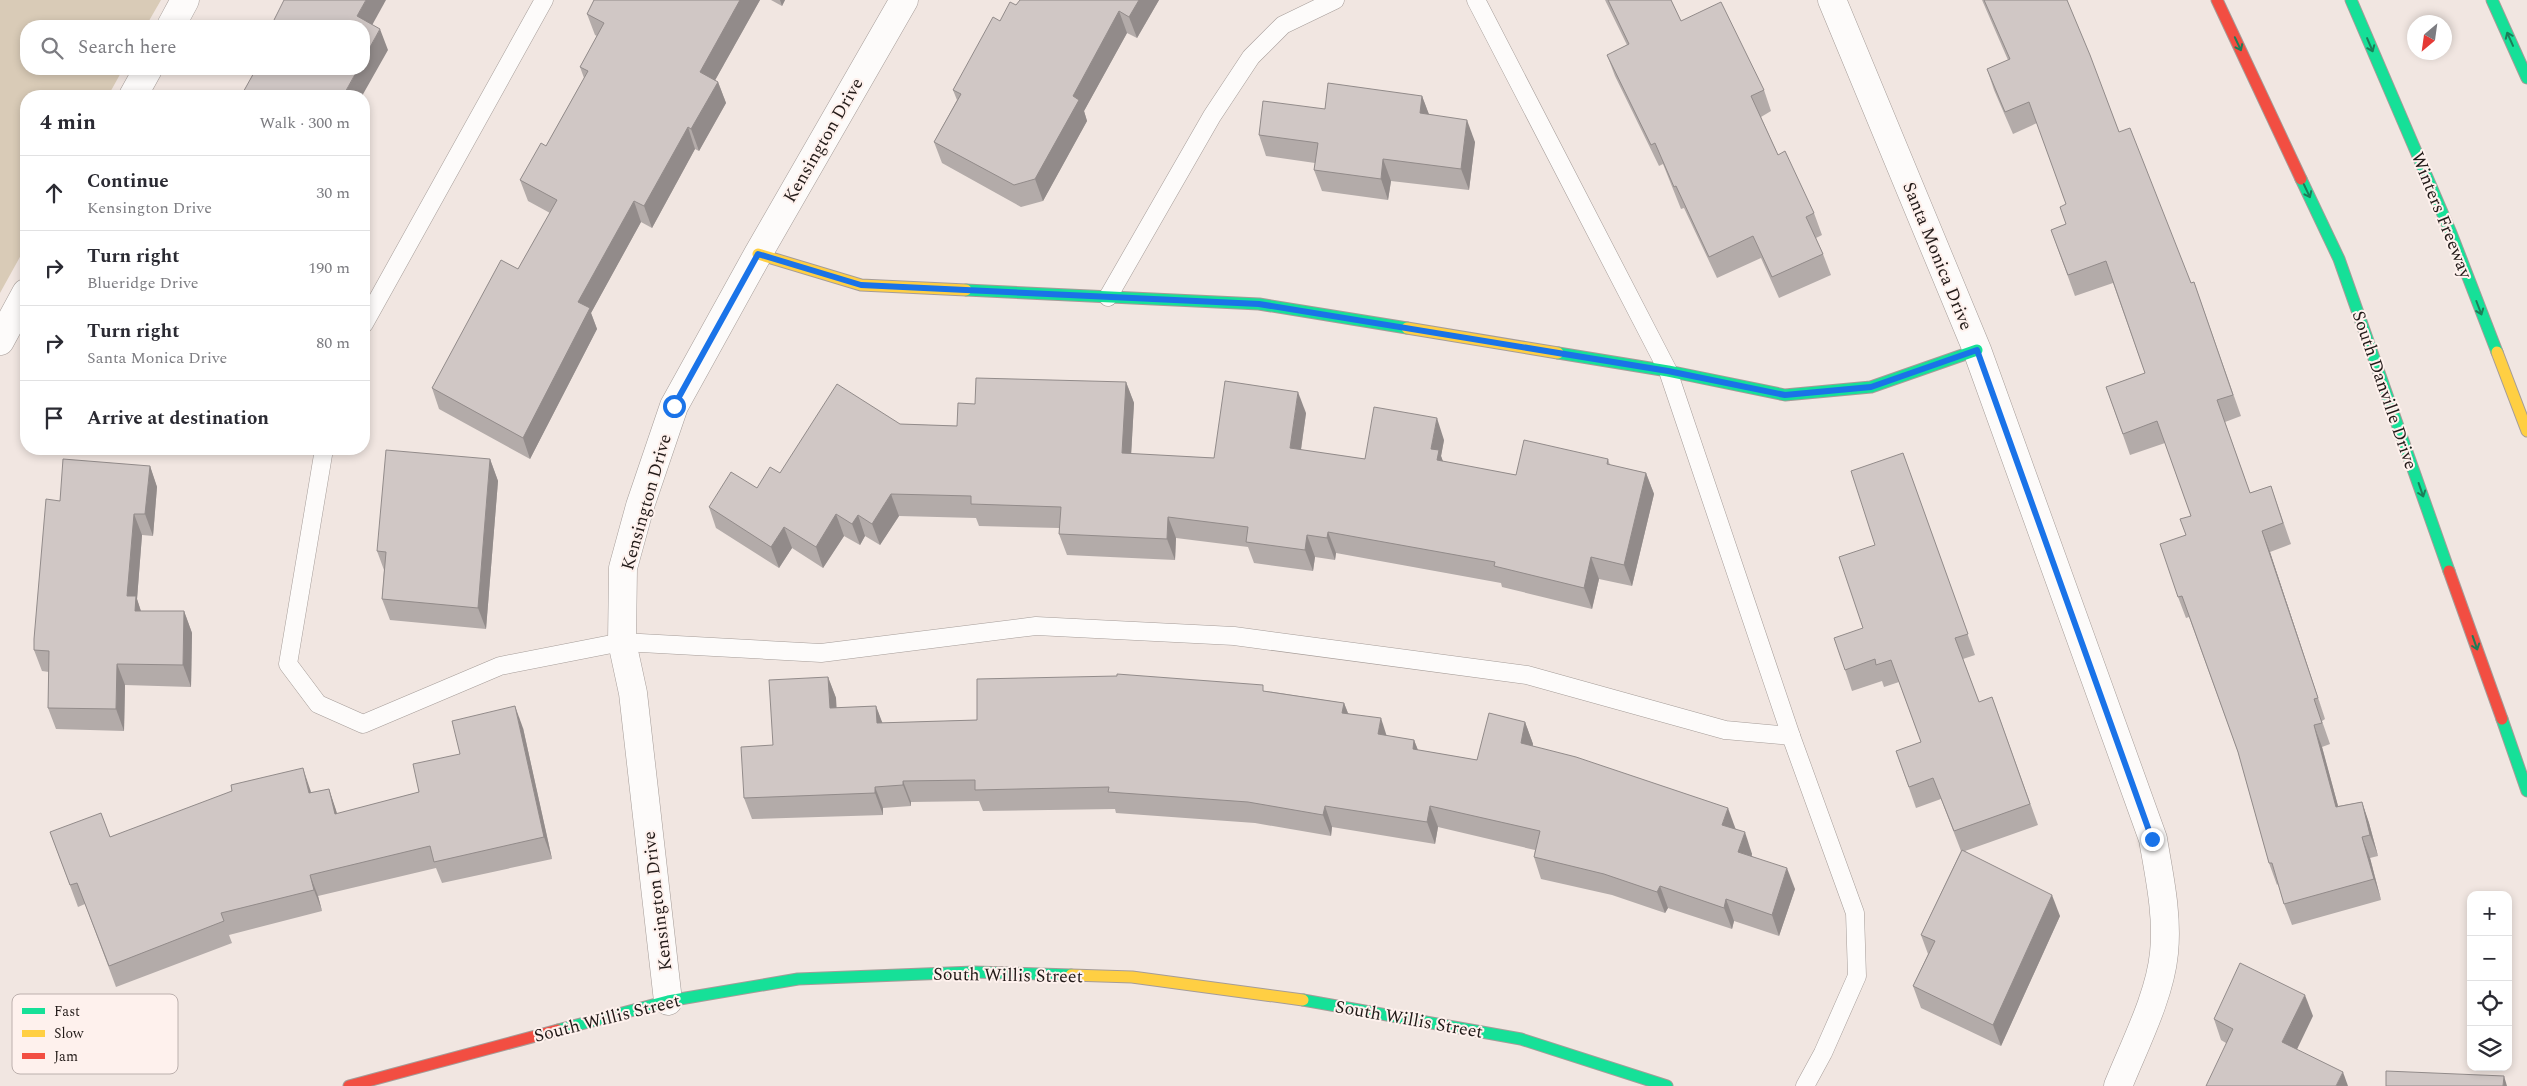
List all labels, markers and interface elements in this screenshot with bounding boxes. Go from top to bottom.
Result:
north arrow [2407,15,2452,60]
search box [20,20,370,75]
one-way arrow [2505,32,2514,47]
text: Search here [78,33,177,62]
icon: search [38,34,66,62]
one-way arrow [2234,36,2243,51]
one-way arrow [2366,37,2376,52]
street label: Kensington Drive [777,73,870,208]
text: 4 min [40,107,96,139]
text: Walk · 300 m [259,111,350,135]
street label: Winters Freeway [2404,148,2480,284]
text: Continue [87,167,169,196]
street label: Santa Monica Drive [1895,178,1980,334]
icon: ahead [40,179,68,207]
text: 30 m [316,181,350,205]
one-way arrow [2303,183,2312,198]
text: Kensington Drive [87,196,212,220]
text: Turn right [87,242,180,271]
icon: right [40,254,68,282]
text: 190 m [308,256,350,280]
text: Blueridge Drive [87,271,199,295]
one-way arrow [2475,300,2485,315]
street label: South Danville Drive [2345,307,2424,473]
text: Turn right [87,317,180,346]
icon: right [40,329,68,357]
text: 80 m [316,331,350,355]
text: Santa Monica Drive [87,346,227,370]
route start [663,395,686,418]
icon: arrive [40,404,68,432]
text: Arrive at destination [87,404,269,433]
street label: Kensington Drive [614,431,679,573]
one-way arrow [2417,482,2426,497]
one-way arrow [2471,635,2480,650]
route end [2141,828,2164,851]
street label: Kensington Drive [636,830,679,972]
map controls [2467,891,2512,1071]
button: + [2467,891,2512,936]
button: − [2467,936,2512,981]
street label: South Willis Street [933,961,1083,990]
button: locate [2467,981,2512,1026]
street label: South Willis Street [531,987,683,1050]
street label: South Willis Street [1333,993,1485,1046]
legend [12,994,178,1074]
text: Fast [54,1001,80,1022]
text: Slow [54,1023,84,1044]
button: layers [2467,1026,2512,1071]
text: Jam [54,1046,78,1067]

